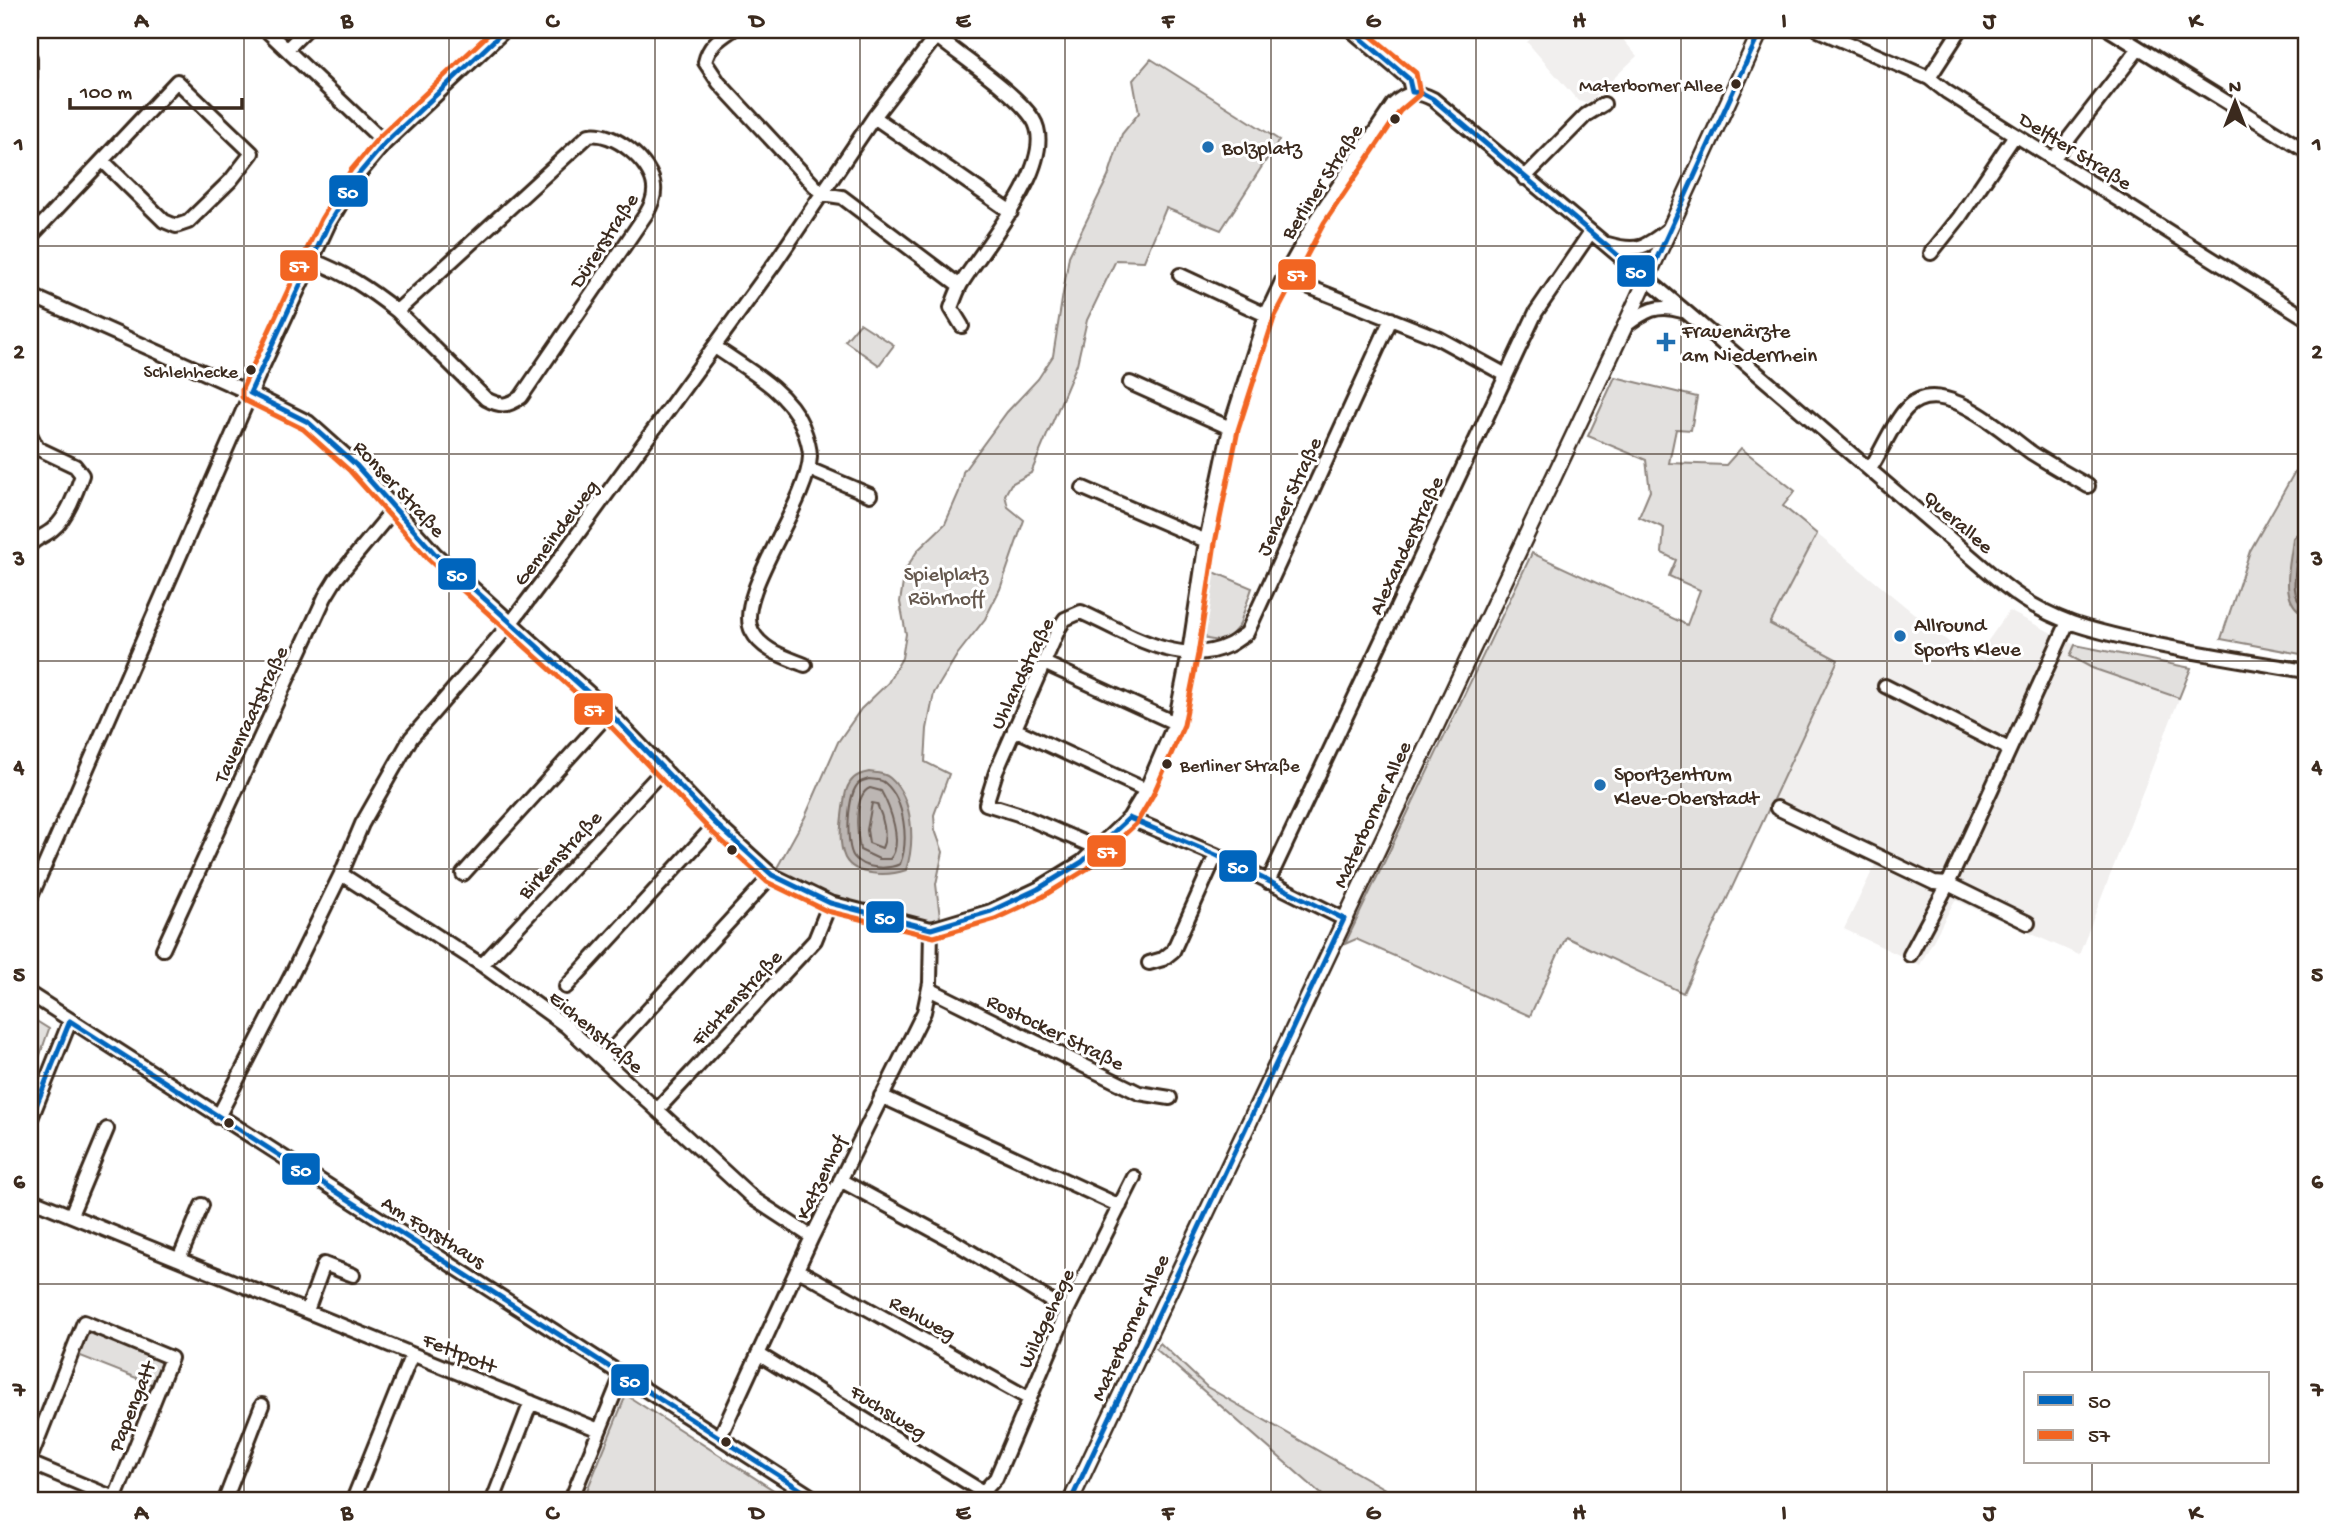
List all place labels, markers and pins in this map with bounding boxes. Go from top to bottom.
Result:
place label: Materborner Allee [1579,76,1723,99]
marker: Materborner Allee [1729,77,1743,91]
unlabelled marker [1388,112,1402,126]
place label: Bolzplatz [1221,138,1303,163]
marker: Bolzplatz [1200,139,1216,155]
place label: Frauenärzte am Niederrhein [1681,321,1817,370]
marker: Frauenärzte am Niederrhein [1656,332,1676,352]
place label: Schlehhecke [144,362,238,385]
marker: Schlehhecke [244,363,258,377]
place label: Allround Sports Kleve [1914,615,2022,664]
marker: Allround Sports Kleve [1892,628,1908,644]
place label: Berliner Straße [1179,756,1300,779]
marker: Berliner Straße [1160,757,1174,771]
place label: Sportzentrum Kleve-Oberstadt [1614,764,1761,813]
marker: Sportzentrum Kleve-Oberstadt [1592,777,1608,793]
unlabelled marker [725,843,739,857]
unlabelled marker [222,1116,236,1130]
unlabelled marker [719,1435,733,1449]

